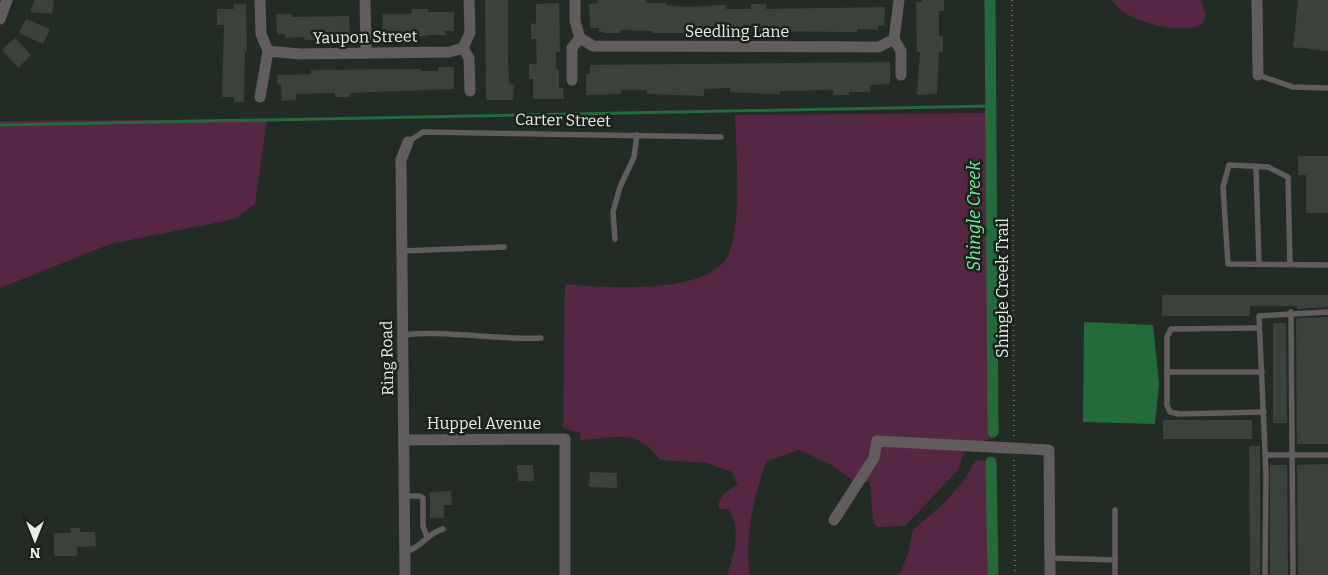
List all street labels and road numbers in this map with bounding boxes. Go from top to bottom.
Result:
street label: Seedling Lane [685,22,789,41]
street label: Yaupon Street [312,27,418,47]
street label: Carter Street [515,110,611,130]
street label: Shingle Creek Trail [993,218,1012,358]
street label: Ring Road [377,320,397,396]
street label: Huppel Avenue [427,414,541,433]

